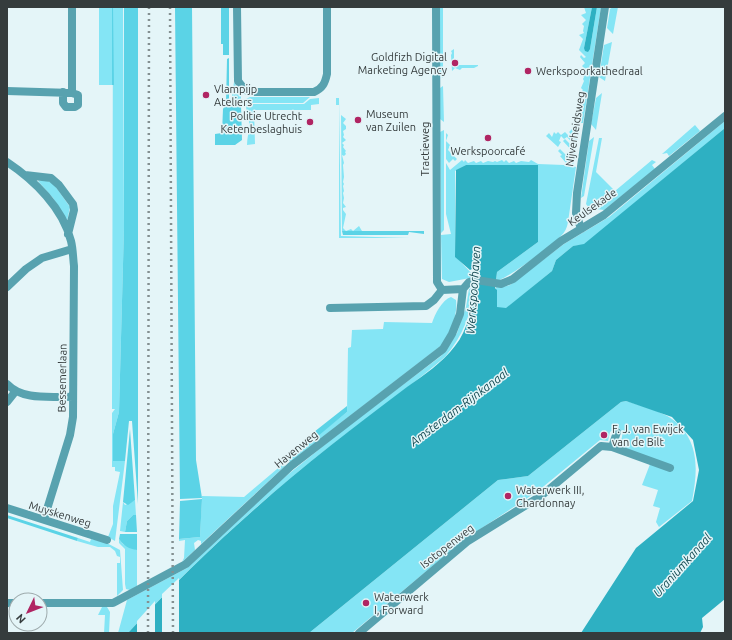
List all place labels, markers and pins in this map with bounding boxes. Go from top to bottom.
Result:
place label: Goldfizh Digital Marketing Agency [358,51,448,76]
marker: Goldfizh Digital Marketing Agency [450,58,460,68]
place label: Werkspoorkathedraal [536,65,643,77]
marker: Werkspoorkathedraal [523,66,533,76]
place label: Vlampijp Ateliers [214,83,257,108]
marker: Vlampijp Ateliers [201,90,211,100]
place label: Museum van Zuilen [366,108,416,133]
place label: Politie Utrecht Ketenbeslaghuis [221,110,303,135]
marker: Museum van Zuilen [353,115,363,125]
marker: Politie Utrecht Ketenbeslaghuis [305,117,315,127]
marker: Werkspoorcafé [483,133,493,143]
place label: Werkspoorcafé [450,145,526,157]
place label: F. J. van Ewijck van de Bilt [612,423,684,448]
marker: F. J. van Ewijck van de Bilt [599,430,609,440]
place label: Waterwerk III, Chardonnay [516,484,584,509]
marker: Waterwerk III, Chardonnay [503,491,513,501]
place label: Waterwerk I, Forward [374,591,429,616]
marker: Waterwerk I, Forward [361,598,371,608]

